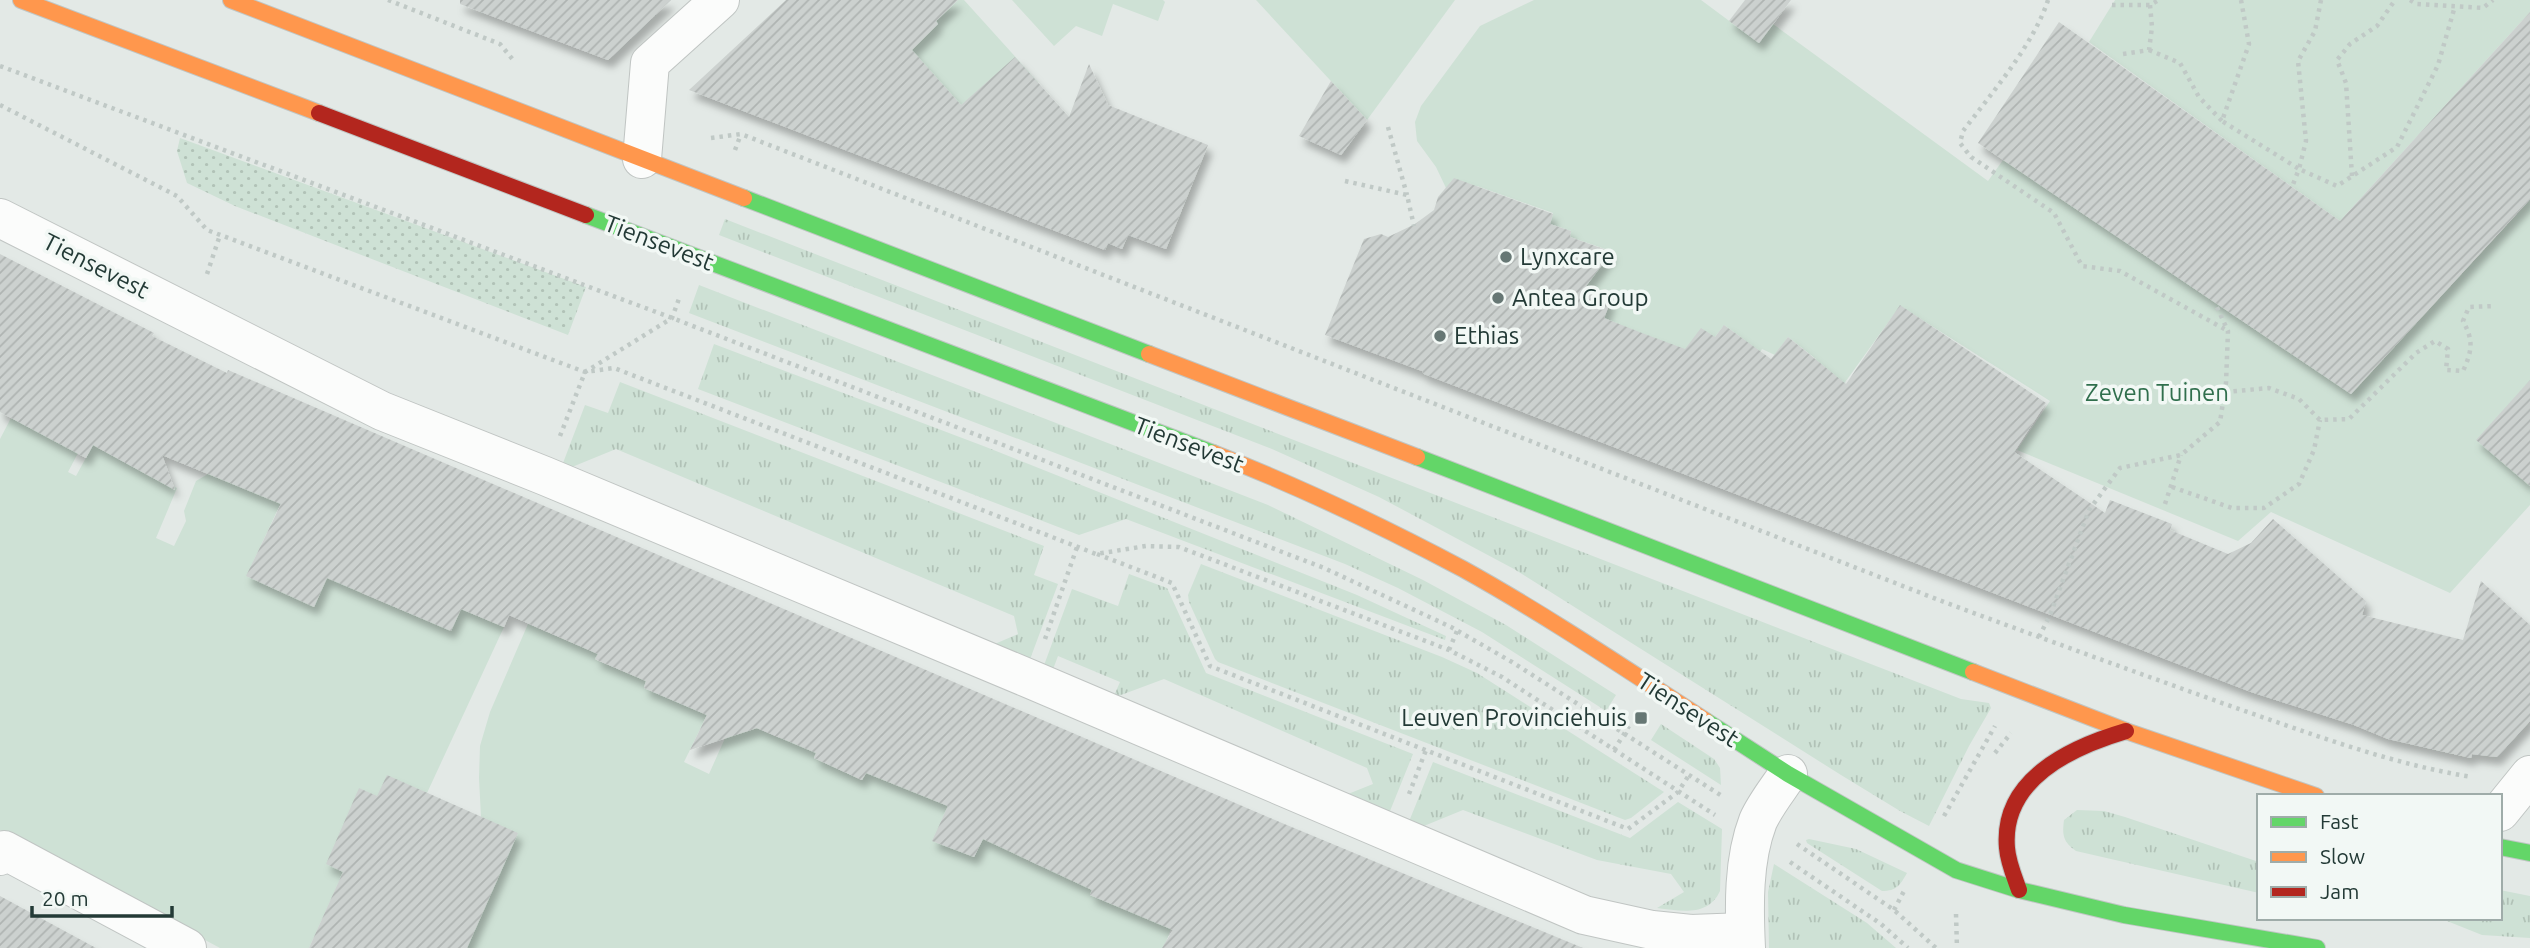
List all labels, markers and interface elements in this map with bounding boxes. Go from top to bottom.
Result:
street label: Tiensevest [601,209,718,276]
street label: Tiensevest [39,227,154,304]
place label: Lynxcare [1520,243,1615,270]
marker: Lynxcare [1498,249,1514,265]
place label: Antea Group [1512,284,1649,311]
marker: Antea Group [1490,290,1506,306]
place label: Ethias [1454,322,1519,349]
marker: Ethias [1432,328,1448,344]
park label: Zeven Tuinen [2085,379,2229,406]
street label: Tiensevest [1131,411,1248,478]
street label: Tiensevest [1633,667,1744,753]
place label: Leuven Provinciehuis [1401,704,1627,731]
marker: Leuven Provinciehuis [1633,710,1649,726]
legend [2257,794,2502,920]
text: Fast [2320,809,2358,833]
text: Slow [2320,844,2365,868]
scale bar [32,874,172,918]
text: Jam [2320,879,2359,903]
text: 20 m [42,886,89,910]

